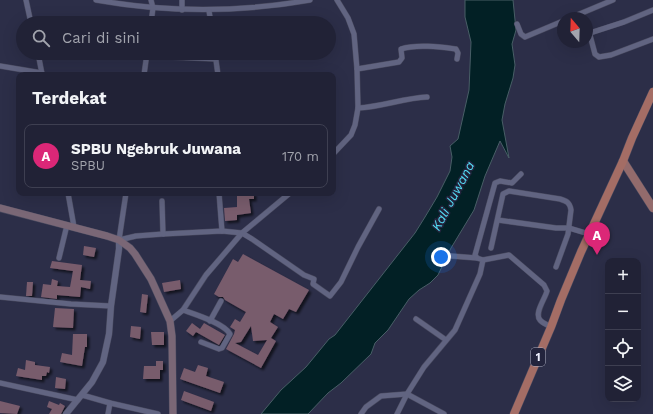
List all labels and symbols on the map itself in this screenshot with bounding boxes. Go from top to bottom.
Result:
north arrow [557,12,593,48]
water label: Kali Juwana [429,159,477,233]
pin: A [584,222,610,255]
your location [431,247,451,267]
road number: 1 [531,348,545,366]

